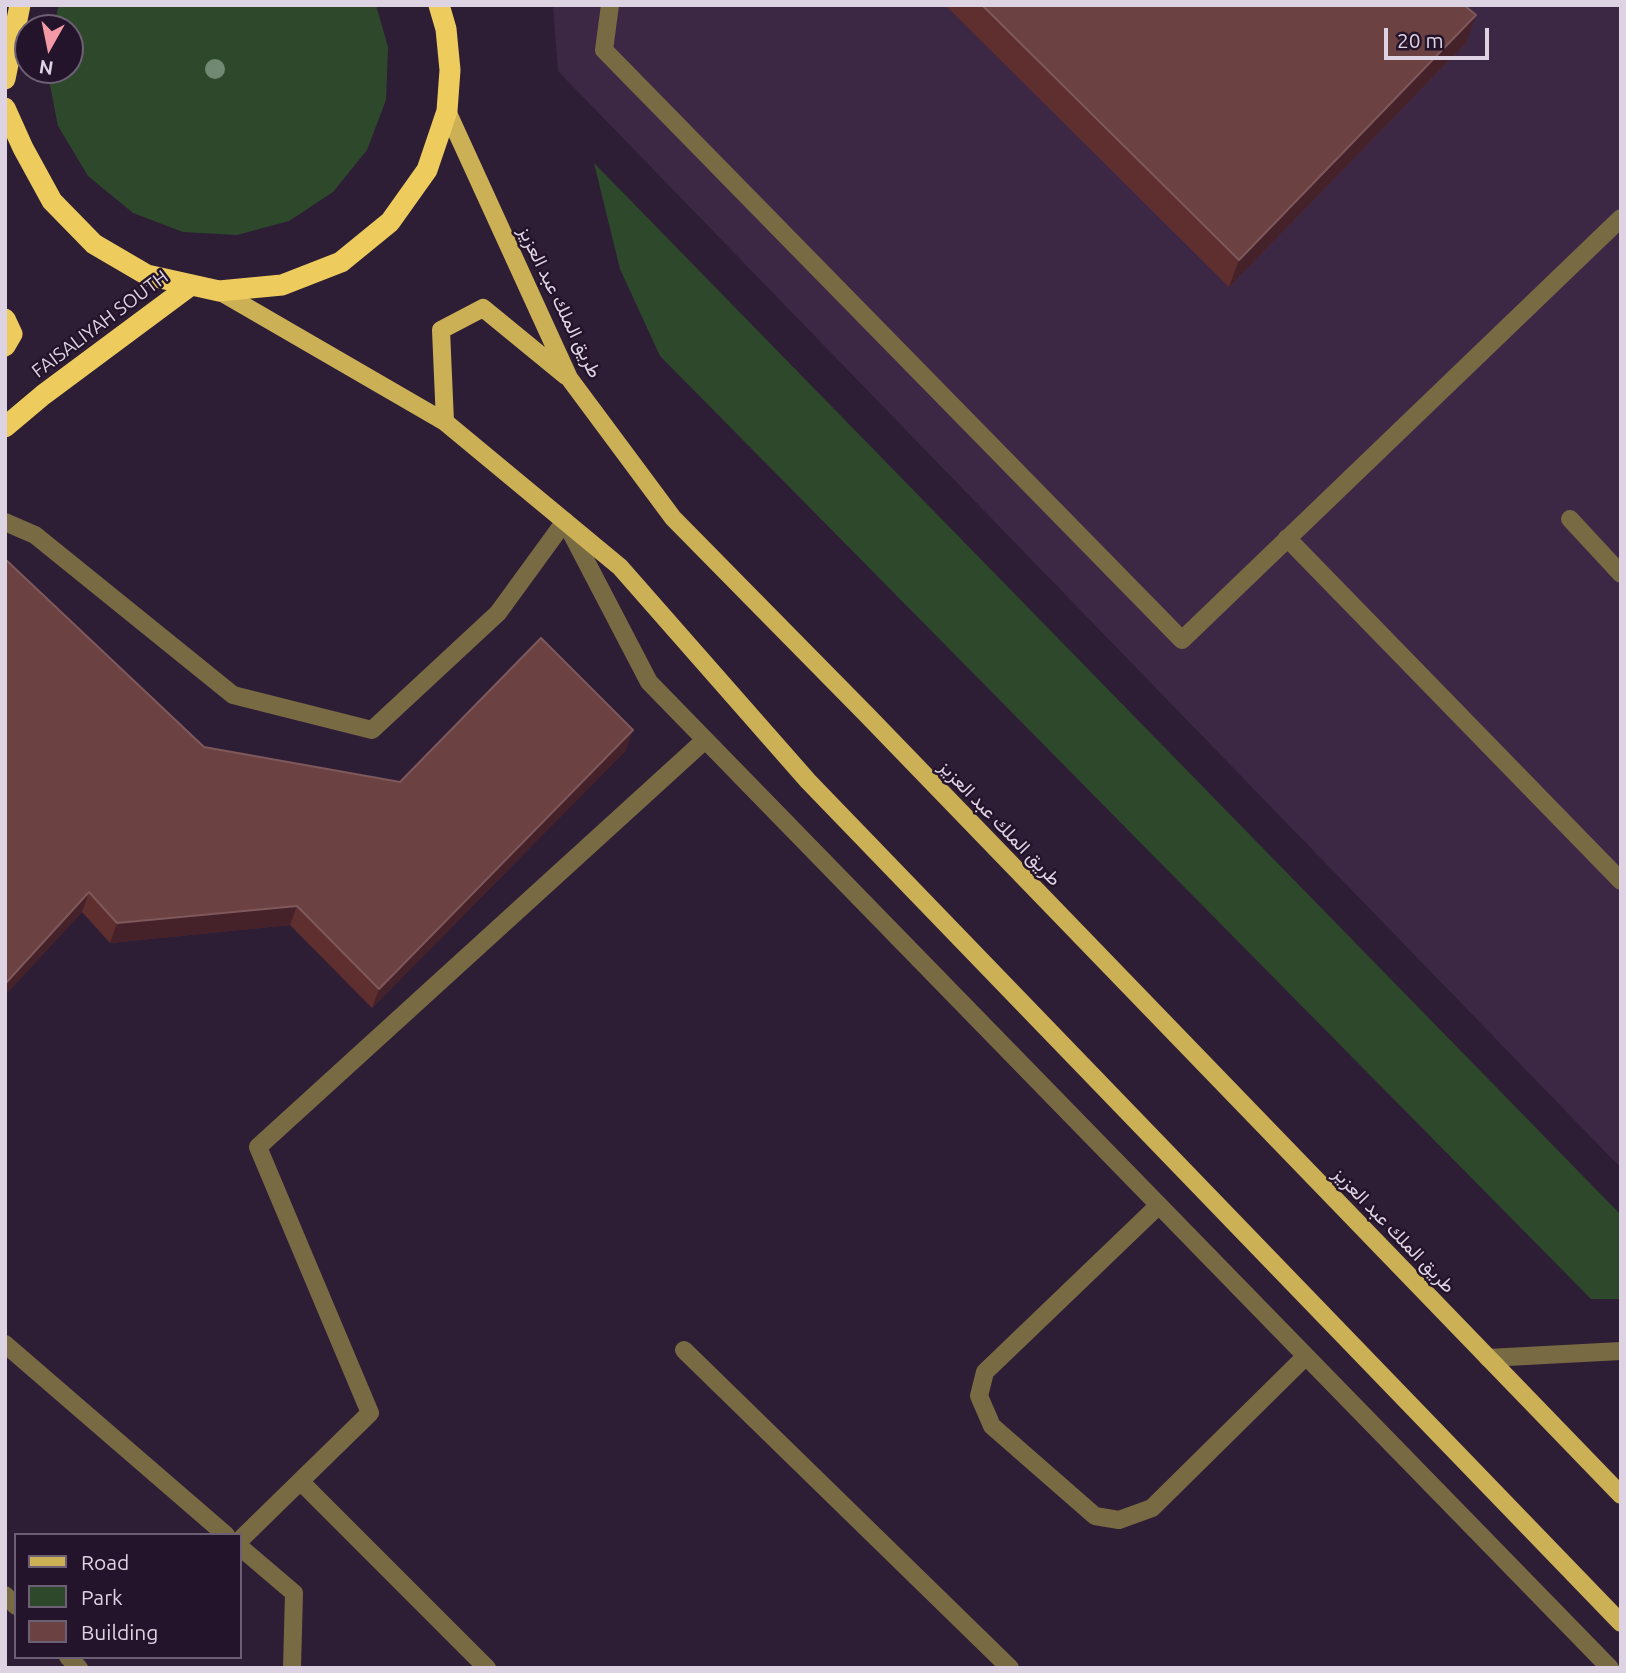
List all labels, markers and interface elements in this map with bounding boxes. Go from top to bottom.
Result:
north arrow [14,14,84,84]
scale bar [1388,14,1493,58]
text: 20 m [1397,28,1444,52]
text: N [37,56,55,80]
street label: طريق الملك عبد العزيز [513,222,607,382]
street label: FAISALIYAH SOUTH [27,265,173,383]
street label: طريق الملك عبد العزيز [934,755,1066,891]
street label: طريق الملك عبد العزيز [1328,1162,1460,1298]
legend [14,1533,242,1659]
text: Road [81,1550,129,1574]
text: Park [81,1585,123,1609]
text: Building [81,1620,158,1644]

